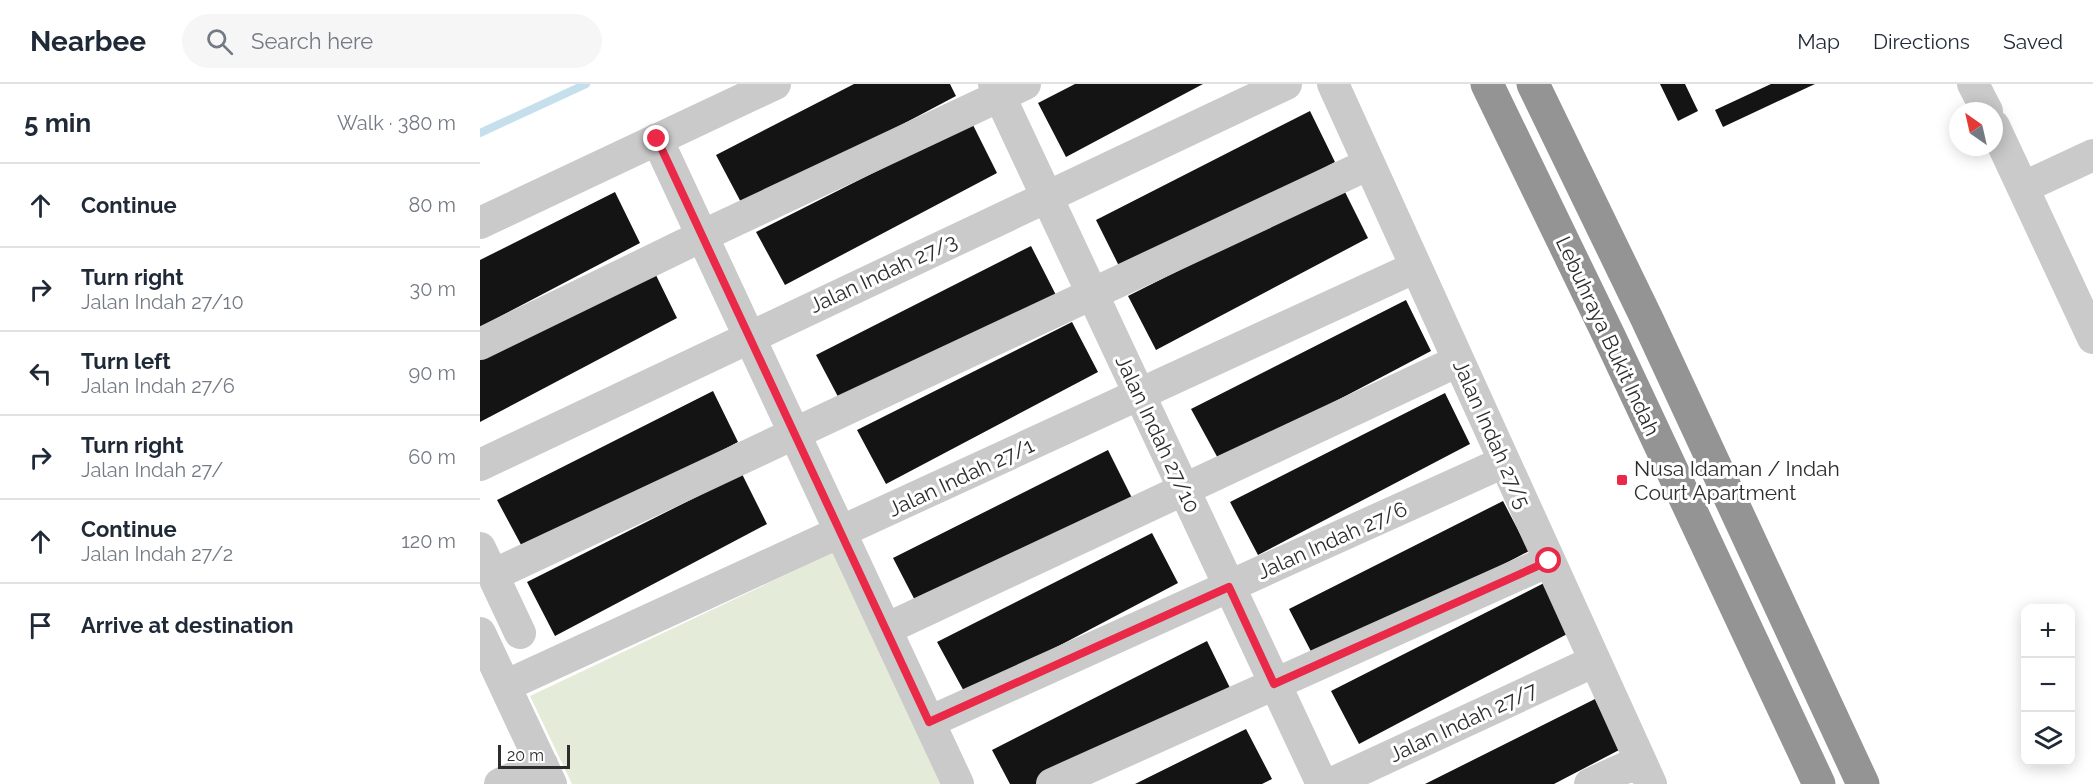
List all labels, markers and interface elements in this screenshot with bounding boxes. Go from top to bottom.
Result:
search box [182,14,602,68]
text: Nearbee [30,25,146,58]
icon: search [203,25,236,58]
text: Search here [251,28,373,54]
text: Map [1797,29,1840,54]
text: Directions [1873,29,1970,54]
text: Saved [2003,29,2063,54]
north arrow [1949,102,2003,156]
text: 5 min [24,108,91,138]
text: Walk · 380 m [337,111,456,135]
route end [643,125,669,151]
icon: ahead [24,189,57,222]
text: Continue [81,192,177,218]
text: 80 m [408,193,456,217]
street label: Jalan Indah 27/3 [805,228,961,318]
street label: Lebuhraya Bukit Indah [1551,232,1665,440]
text: Turn right [81,264,184,290]
icon: right [24,273,57,306]
text: 30 m [410,277,456,301]
text: Jalan Indah 27/10 [81,290,244,314]
text: Turn left [81,348,171,374]
street label: Jalan Indah 27/10 [1111,351,1205,517]
street label: Jalan Indah 27/5 [1448,356,1536,512]
icon: left [24,357,57,390]
text: 90 m [409,361,456,385]
text: Jalan Indah 27/6 [81,374,235,398]
text: Turn right [81,432,184,458]
street label: Jalan Indah 27/1 [884,432,1038,522]
icon: right [24,441,57,474]
text: 60 m [408,445,456,469]
place label: Nusa Idaman / Indah Court Apartment [1634,456,1840,505]
text: Jalan Indah 27/ [81,458,223,482]
marker: Nusa Idaman / Indah Court Apartment [1615,473,1629,487]
street label: Jalan Indah 27/6 [1253,496,1411,584]
text: Continue [81,516,177,542]
icon: ahead [24,525,57,558]
text: 120 m [401,529,456,553]
text: Jalan Indah 27/2 [81,542,233,566]
route start [1535,547,1561,573]
map controls [2021,604,2075,766]
button: + [2021,604,2075,658]
icon: arrive [24,609,57,642]
text: Arrive at destination [81,612,294,638]
button: − [2021,658,2075,712]
street label: Jalan Indah 27/7 [1385,676,1542,767]
button: layers [2021,712,2075,766]
scale bar [498,742,570,770]
text: 20 m [507,746,544,765]

